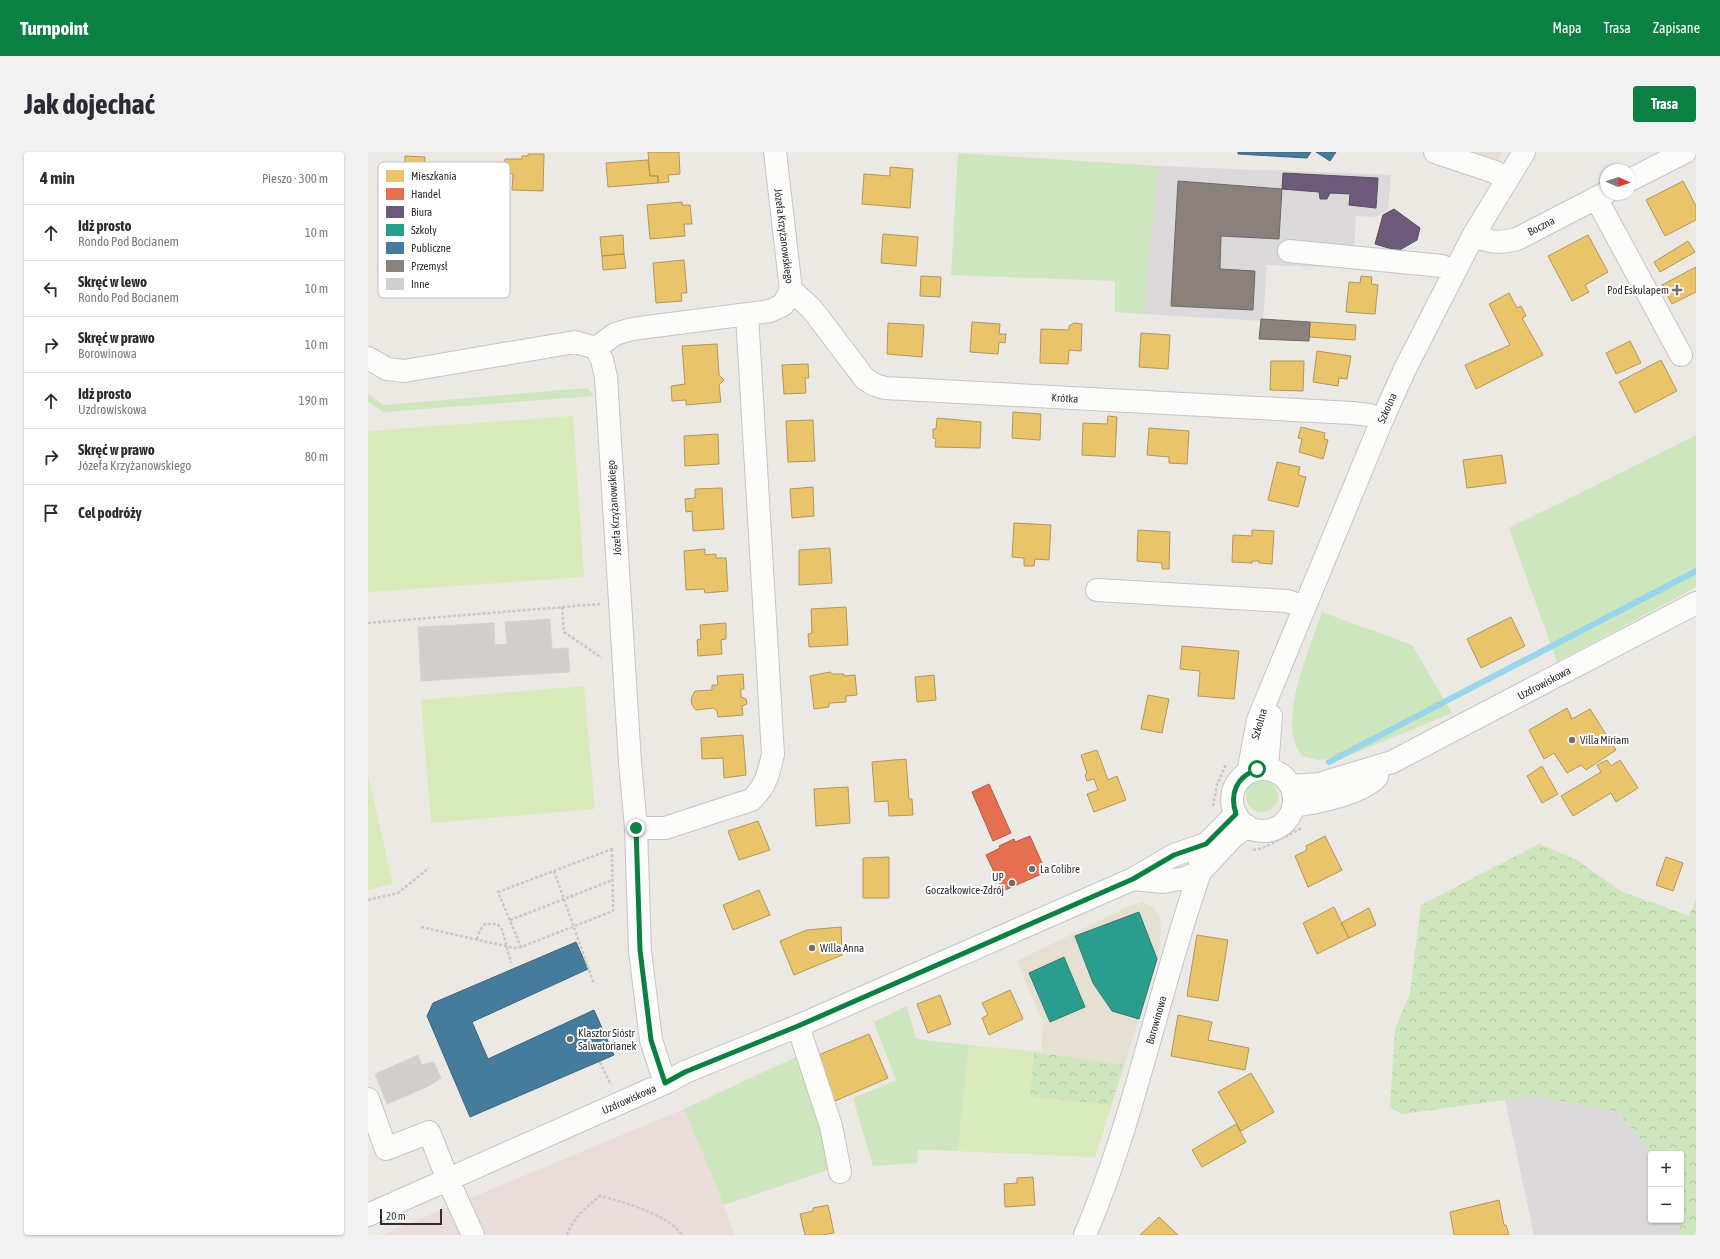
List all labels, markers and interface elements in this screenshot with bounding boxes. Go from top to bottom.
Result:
text: Turnpoint [20,17,88,39]
text: Mapa [1553,20,1582,36]
text: Trasa [1604,20,1631,36]
text: Zapisane [1653,20,1700,36]
button: Trasa [1633,86,1696,122]
text: Jak dojechać [24,88,155,120]
legend [378,162,510,298]
north arrow [1600,164,1636,200]
text: 4 min [40,168,75,188]
text: Mieszkania [411,170,457,182]
text: Pieszo · 300 m [262,171,328,186]
text: Handel [411,188,441,200]
street label: Józefa Krzyżanowskiego [772,188,796,284]
text: Biura [411,206,432,218]
street label: Boczna [1525,214,1557,238]
text: Idź prosto [78,217,132,234]
icon: ahead [40,222,62,244]
text: Szkoły [411,224,437,236]
text: 10 m [305,225,328,240]
text: Rondo Pod Bocianem [78,234,179,249]
text: Publiczne [411,242,451,254]
text: Przemysł [411,260,448,272]
text: Skręć w lewo [78,273,147,290]
icon: left [40,278,62,300]
text: Inne [411,278,429,290]
text: 10 m [305,281,328,296]
place label: Pod Eskulapem [1607,284,1669,296]
marker: Pod Eskulapem [1672,285,1682,295]
text: Rondo Pod Bocianem [78,290,179,305]
text: Skręć w prawo [78,329,155,346]
icon: right [40,334,62,356]
text: 10 m [305,337,328,352]
text: Borowinowa [78,346,137,361]
text: Idź prosto [78,385,132,402]
icon: ahead [40,390,62,412]
street label: Krótka [1051,391,1079,405]
street label: Szkolna [1375,391,1399,425]
text: 190 m [299,393,328,408]
text: Uzdrowiskowa [78,402,147,417]
text: Skręć w prawo [78,441,155,458]
icon: right [40,446,62,468]
text: 80 m [305,449,328,464]
text: Józefa Krzyżanowskiego [78,458,191,473]
street label: Józefa Krzyżanowskiego [605,460,623,556]
icon: arrive [40,502,62,524]
text: Cel podróży [78,504,142,521]
street label: Uzdrowiskowa [1516,664,1572,702]
street label: Szkolna [1249,707,1269,741]
place label: Villa Miriam [1580,734,1629,746]
marker: Villa Miriam [1567,735,1577,745]
route start [1248,760,1266,778]
route end [627,819,645,837]
place label: La Colibre [1040,863,1080,875]
marker: La Colibre [1027,864,1037,874]
place label: UP Goczałkowice-Zdrój [925,871,1004,896]
marker: UP Goczałkowice-Zdrój [1007,878,1017,888]
place label: Willa Anna [820,942,864,954]
marker: Willa Anna [807,943,817,953]
street label: Borowinowa [1143,994,1169,1046]
place label: Klasztor Sióstr Salwatorianek [578,1027,637,1052]
marker: Klasztor Sióstr Salwatorianek [565,1034,575,1044]
street label: Uzdrowiskowa [600,1082,658,1116]
map controls [1648,1151,1684,1223]
button: + [1648,1151,1684,1187]
button: − [1648,1187,1684,1223]
scale bar [380,1207,442,1226]
text: 20 m [386,1210,406,1222]

